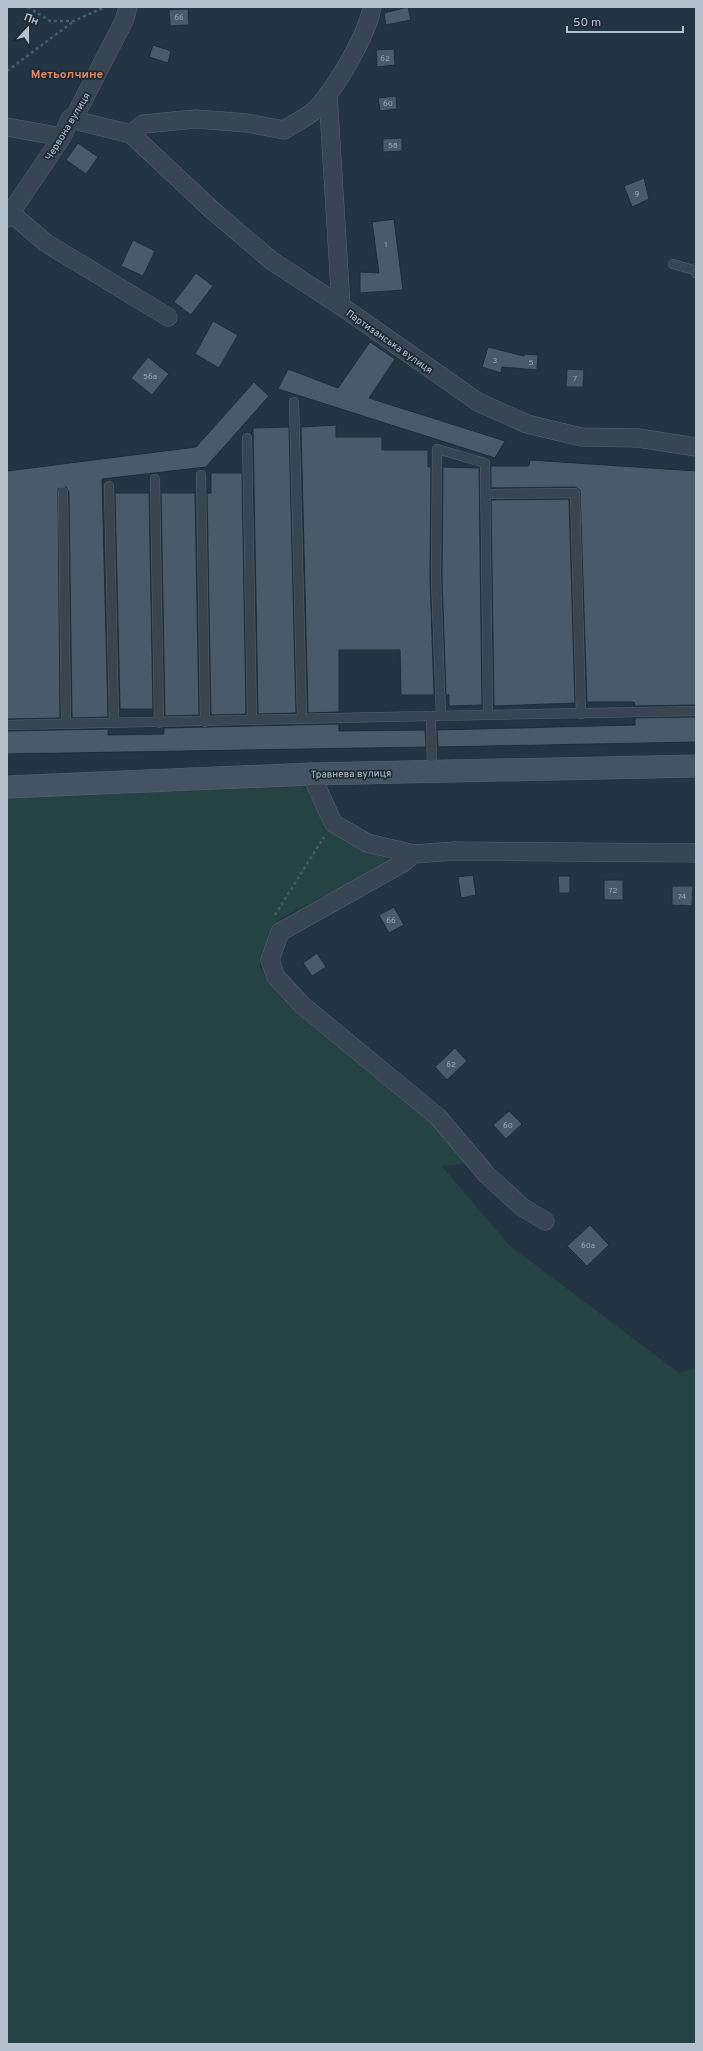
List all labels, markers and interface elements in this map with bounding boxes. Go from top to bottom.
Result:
north arrow [8,8,48,48]
scale bar [567,8,683,34]
text: Пн [22,10,41,29]
house number: 66 [174,13,184,23]
text: 50 m [573,15,601,31]
house number: 62 [380,54,390,64]
district label: Метьолчине [31,67,104,83]
street label: Червона вулиця [43,90,94,163]
house number: 60 [383,99,393,109]
house number: 58 [388,141,398,151]
house number: 9 [635,189,640,199]
house number: 1 [385,240,387,250]
street label: Партизанська вулиця [343,307,435,377]
house number: 3 [493,356,498,366]
house number: 5 [529,358,534,368]
house number: 56а [143,372,157,382]
house number: 7 [573,374,577,384]
street label: Травнева вулиця [311,767,391,782]
house number: 72 [609,886,618,896]
house number: 74 [678,892,686,902]
house number: 66 [386,916,396,926]
house number: 62 [446,1060,456,1070]
house number: 60 [503,1121,513,1131]
house number: 60а [581,1241,595,1251]

